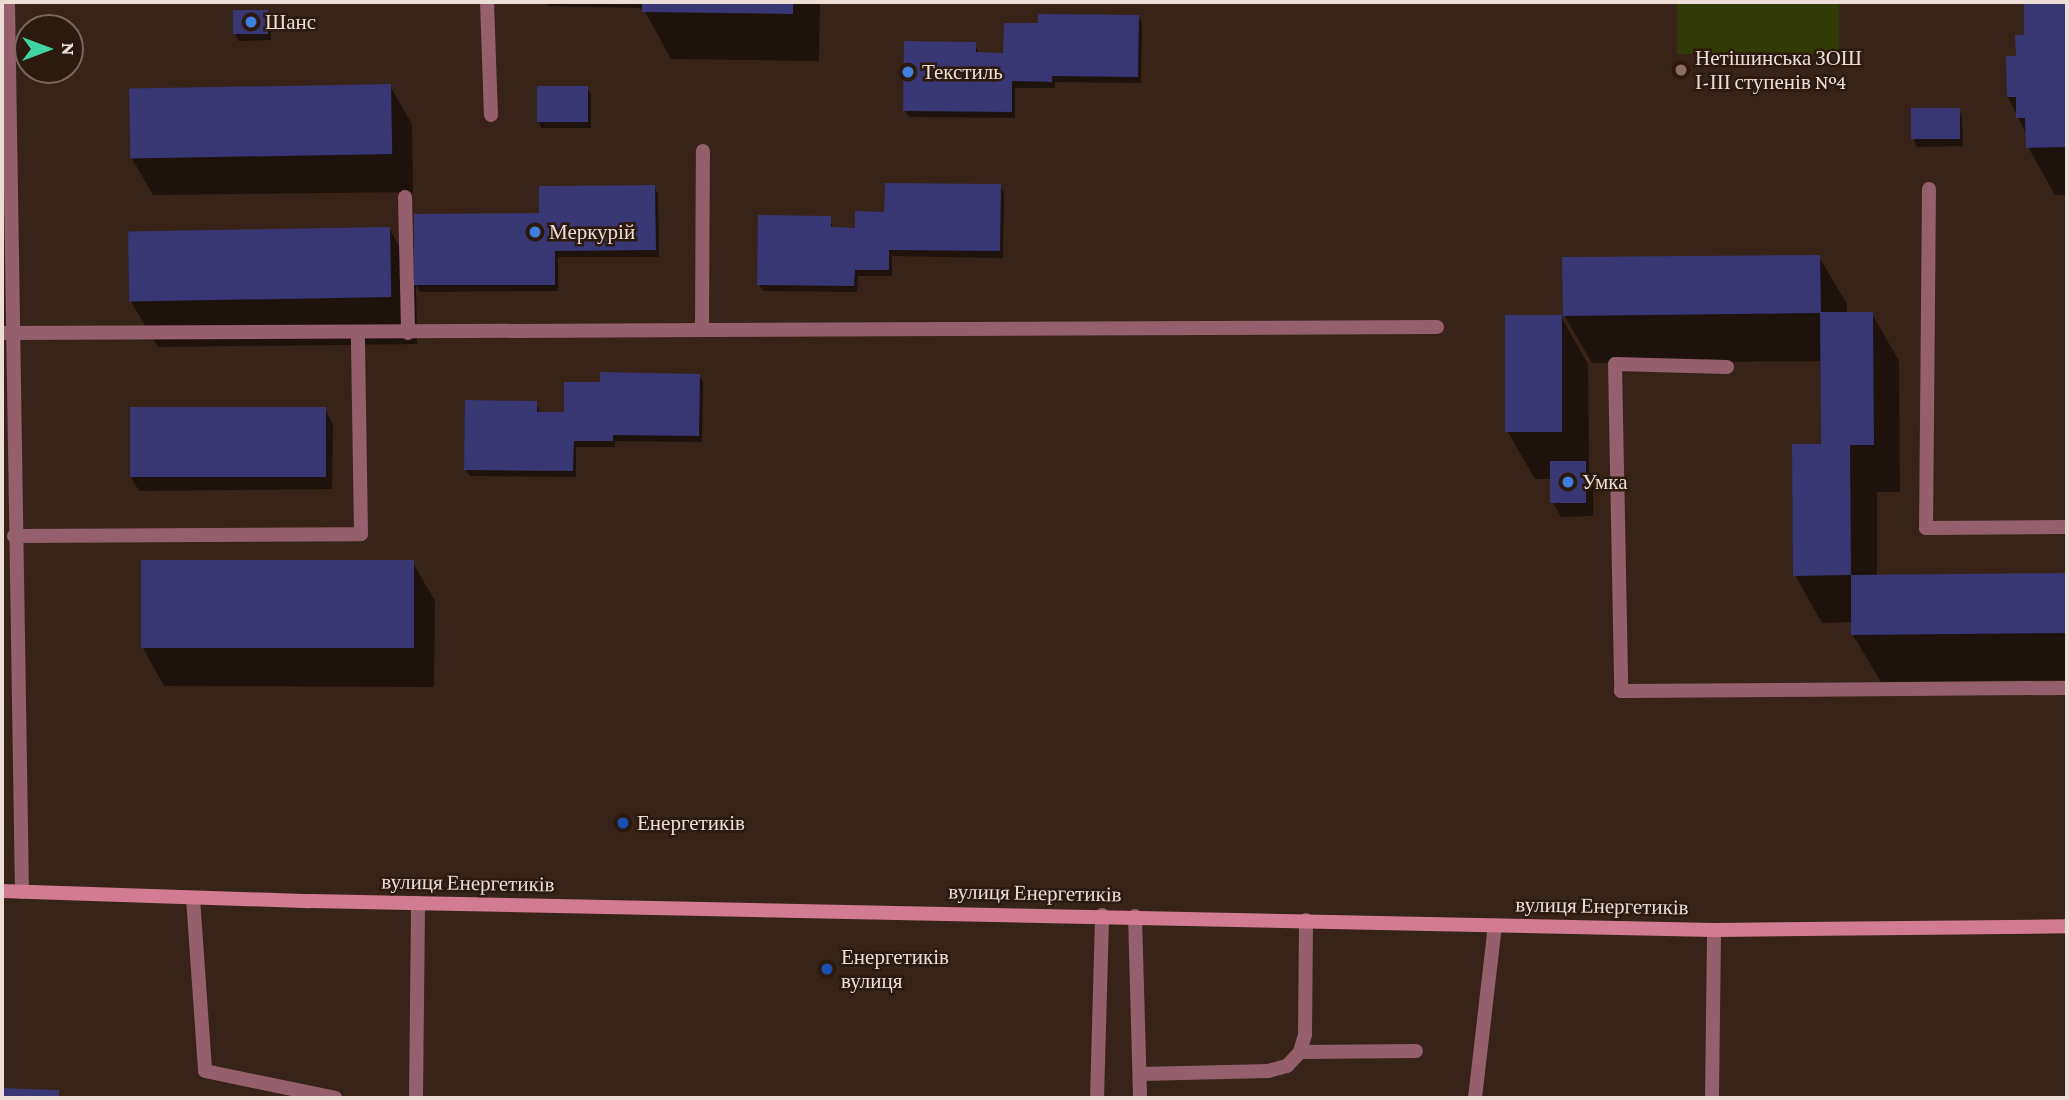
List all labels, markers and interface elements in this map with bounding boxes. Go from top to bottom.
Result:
place label: Шанс [265,9,316,35]
north arrow [14,14,84,84]
marker: Шанс [243,14,259,30]
text: N [58,43,79,55]
place label: Нетішинська ЗОШ І-ІІІ ступенів №4 [1695,45,1862,95]
place label: Текстиль [922,59,1003,85]
marker: Нетішинська ЗОШ І-ІІІ ступенів №4 [1673,62,1689,78]
marker: Текстиль [900,64,916,80]
place label: Меркурій [549,219,635,245]
marker: Меркурій [527,224,543,240]
place label: Умка [1582,469,1628,495]
marker: Умка [1560,474,1576,490]
place label: Енергетиків [637,810,745,836]
marker: Енергетиків [615,815,631,831]
street label: вулиця Енергетиків [381,869,555,897]
street label: вулиця Енергетиків [948,879,1122,907]
street label: вулиця Енергетиків [1515,892,1689,920]
place label: Енергетиків вулиця [841,944,949,994]
marker: Енергетиків вулиця [819,961,835,977]

